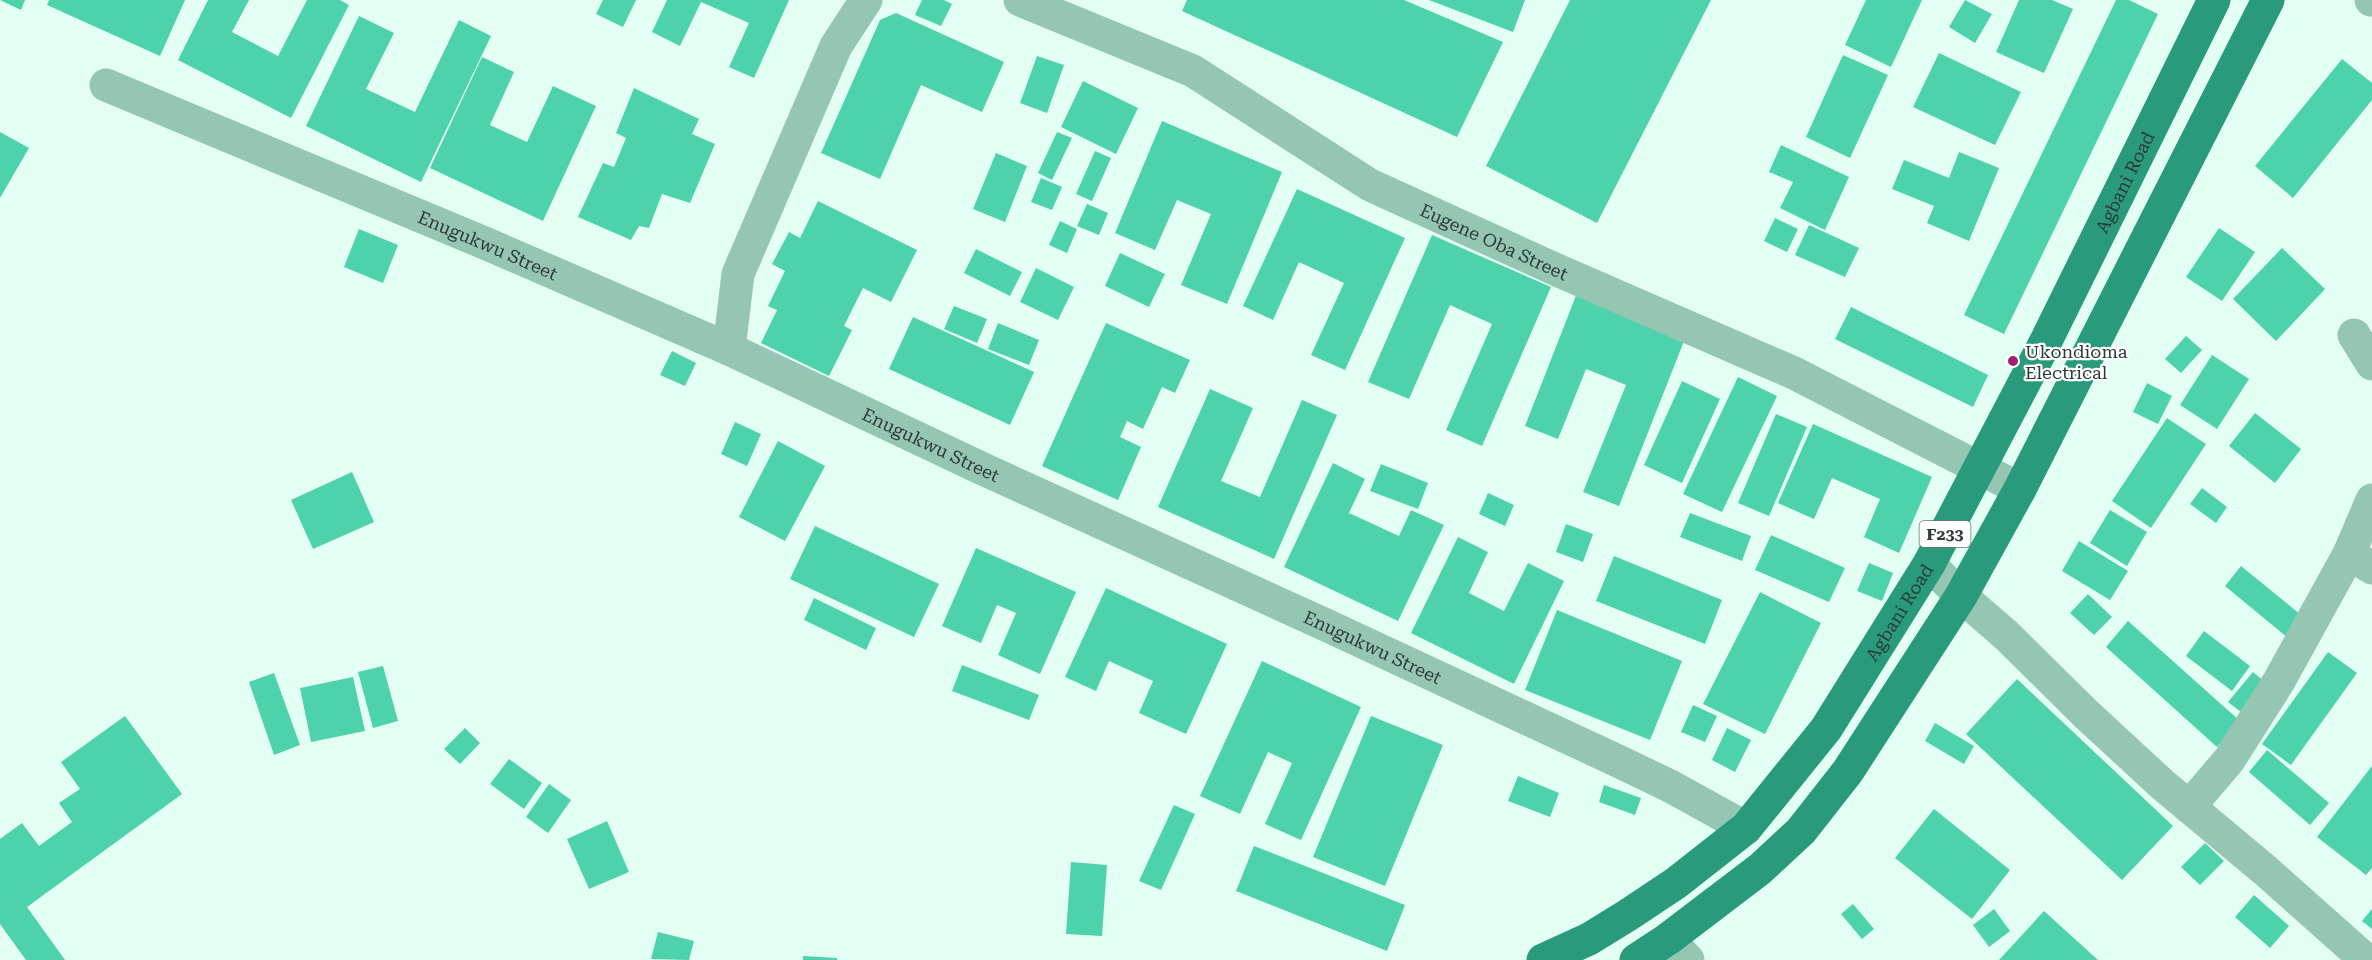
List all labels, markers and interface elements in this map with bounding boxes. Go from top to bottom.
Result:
street label: Agbani Road [2091,127,2158,236]
street label: Eugene Oba Street [1417,199,1572,284]
street label: Enugukwu Street [415,206,561,284]
place label: Ukondioma Electrical [2025,341,2128,383]
marker: Ukondioma Electrical [2006,354,2020,368]
street label: Enugukwu Street [859,403,1003,486]
road number: F233 [1920,521,1970,547]
street label: Agbani Road [1861,559,1937,665]
street label: Enugukwu Street [1301,606,1445,688]

